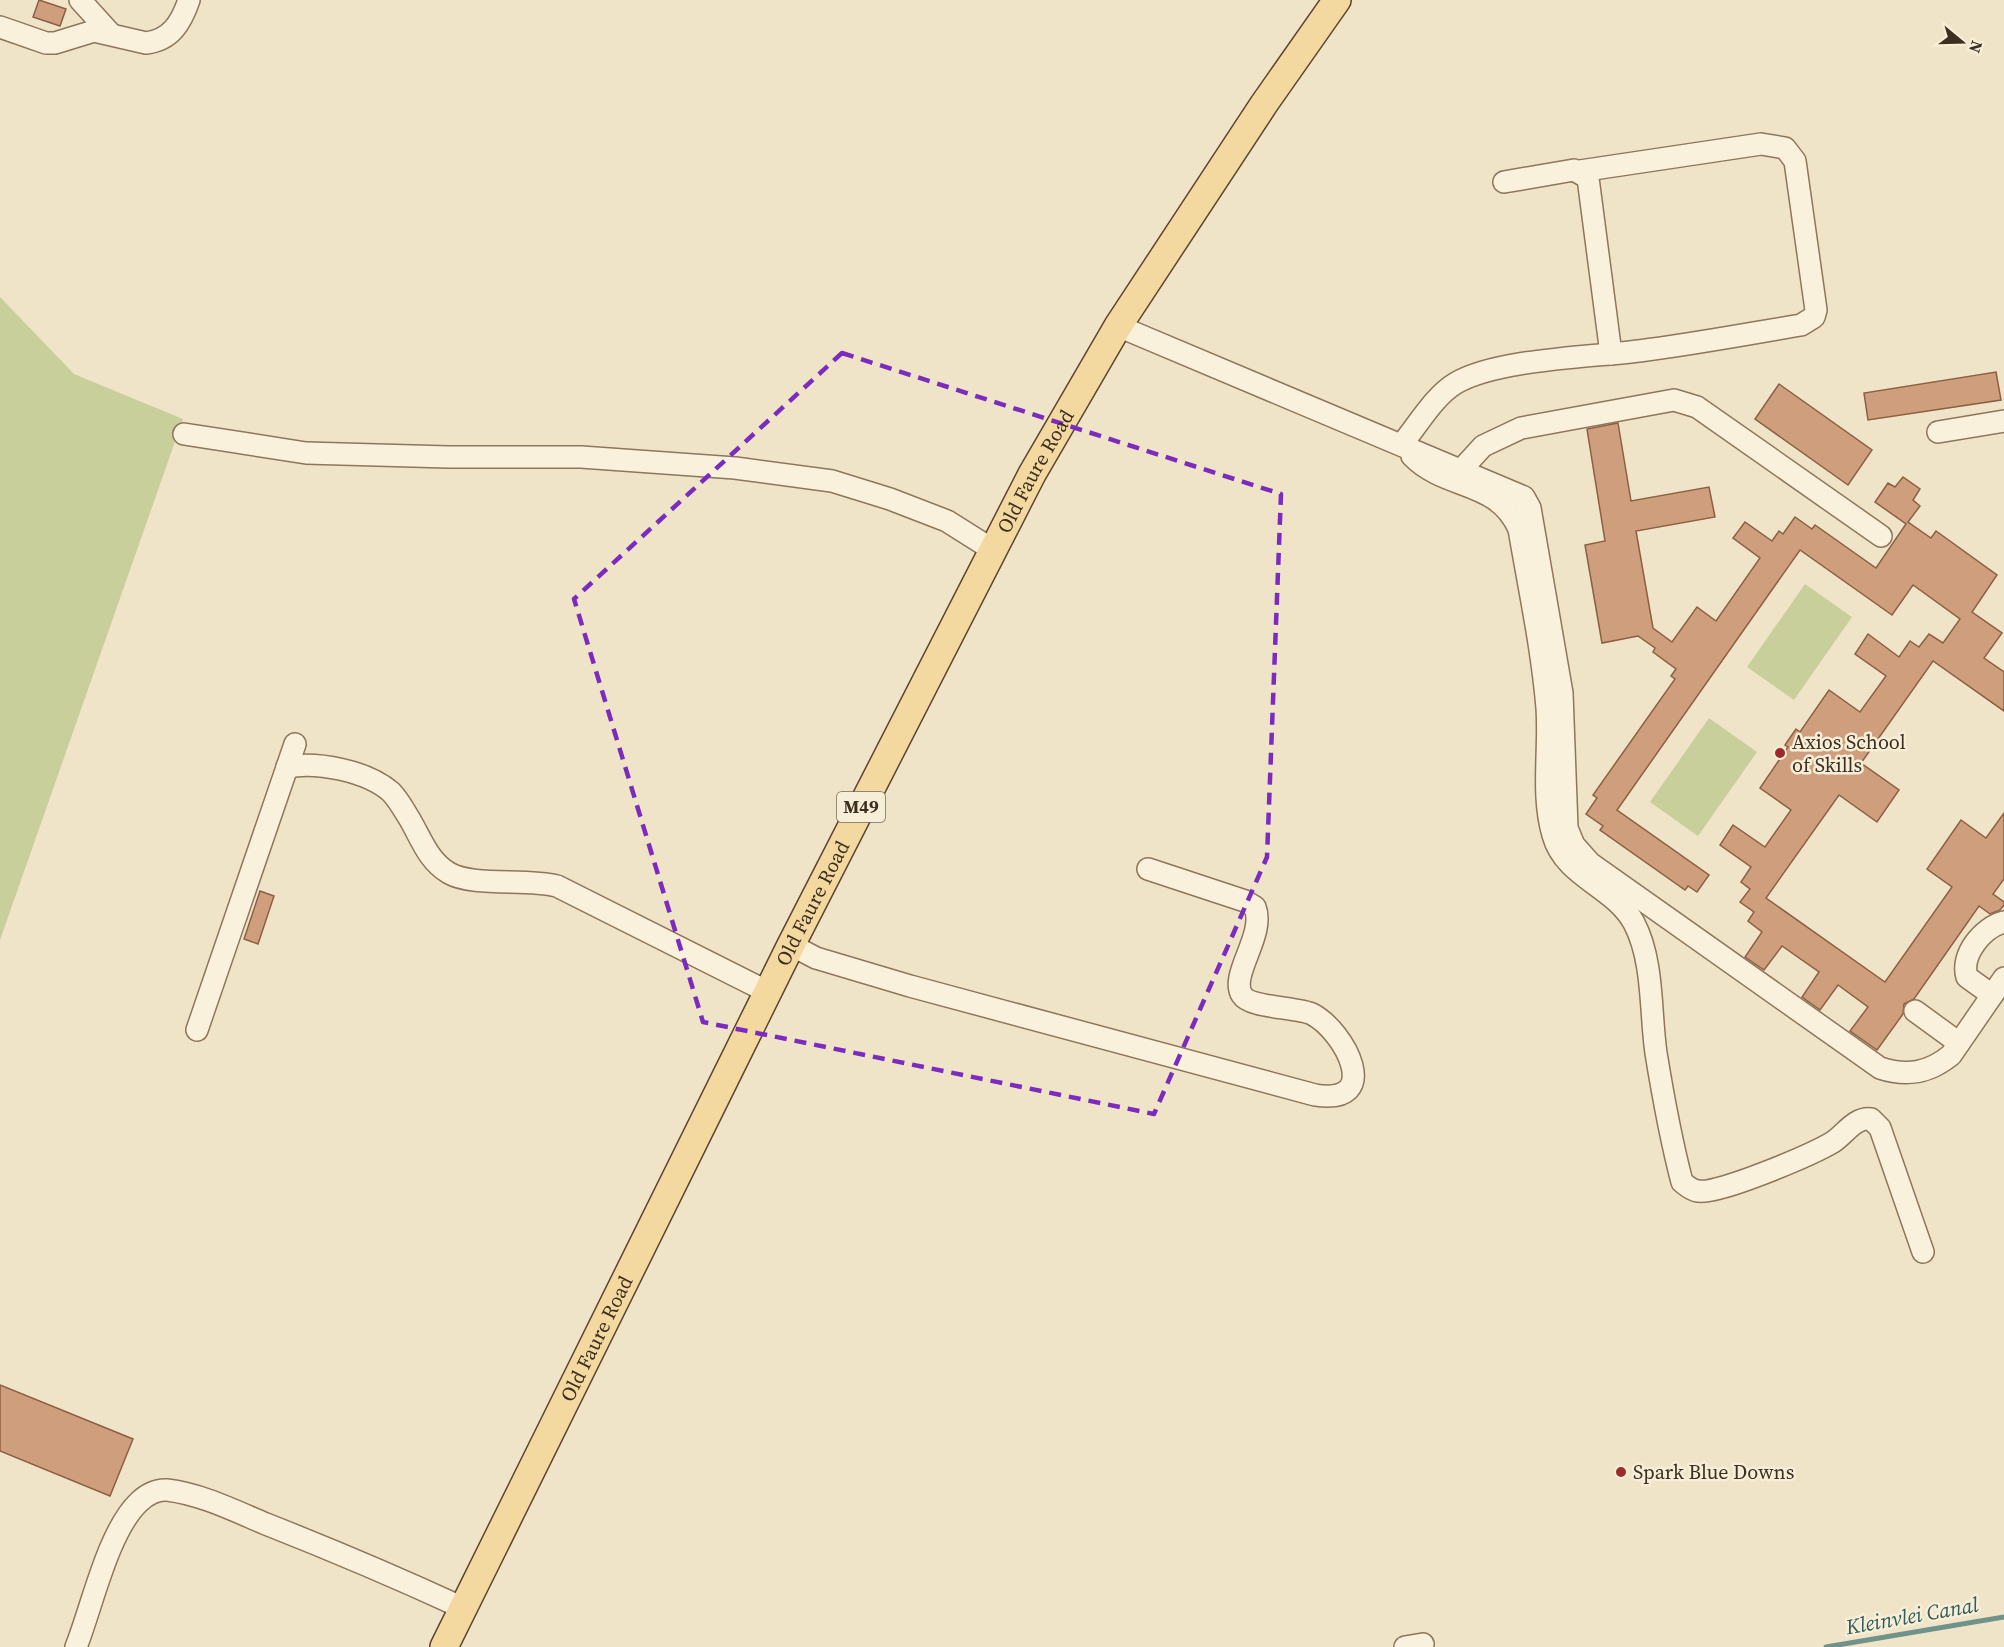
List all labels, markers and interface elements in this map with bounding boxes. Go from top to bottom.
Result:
north arrow [1932,12,1992,72]
text: N [1964,38,1988,56]
street label: Old Faure Road [990,404,1081,538]
place label: Axios School of Skills [1792,728,1906,779]
marker: Axios School of Skills [1773,746,1787,760]
road number: M49 [837,792,885,822]
street label: Old Faure Road [769,835,856,971]
street label: Old Faure Road [553,1270,640,1406]
place label: Spark Blue Downs [1633,1458,1794,1486]
marker: Spark Blue Downs [1614,1465,1628,1479]
water label: Kleinvlei Canal [1842,1590,1981,1642]

